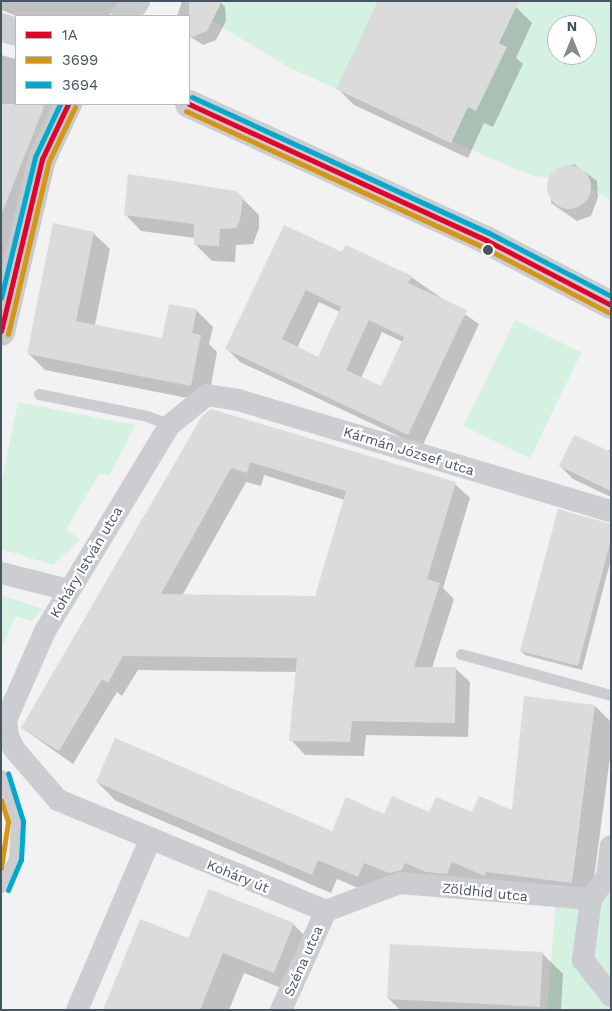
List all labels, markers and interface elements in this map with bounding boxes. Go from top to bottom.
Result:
legend [15,15,190,105]
north arrow [547,15,597,65]
text: N [567,18,577,34]
text: 1A [62,26,78,44]
text: 3699 [62,51,98,69]
text: 3694 [62,76,98,94]
unlabelled marker [483,245,493,255]
street label: Kármán József utca [341,423,477,479]
street label: Koháry István utca [46,503,126,621]
street label: Koháry út [204,856,272,896]
street label: Zöldhíd utca [441,879,529,905]
street label: Széna utca [280,923,326,999]

